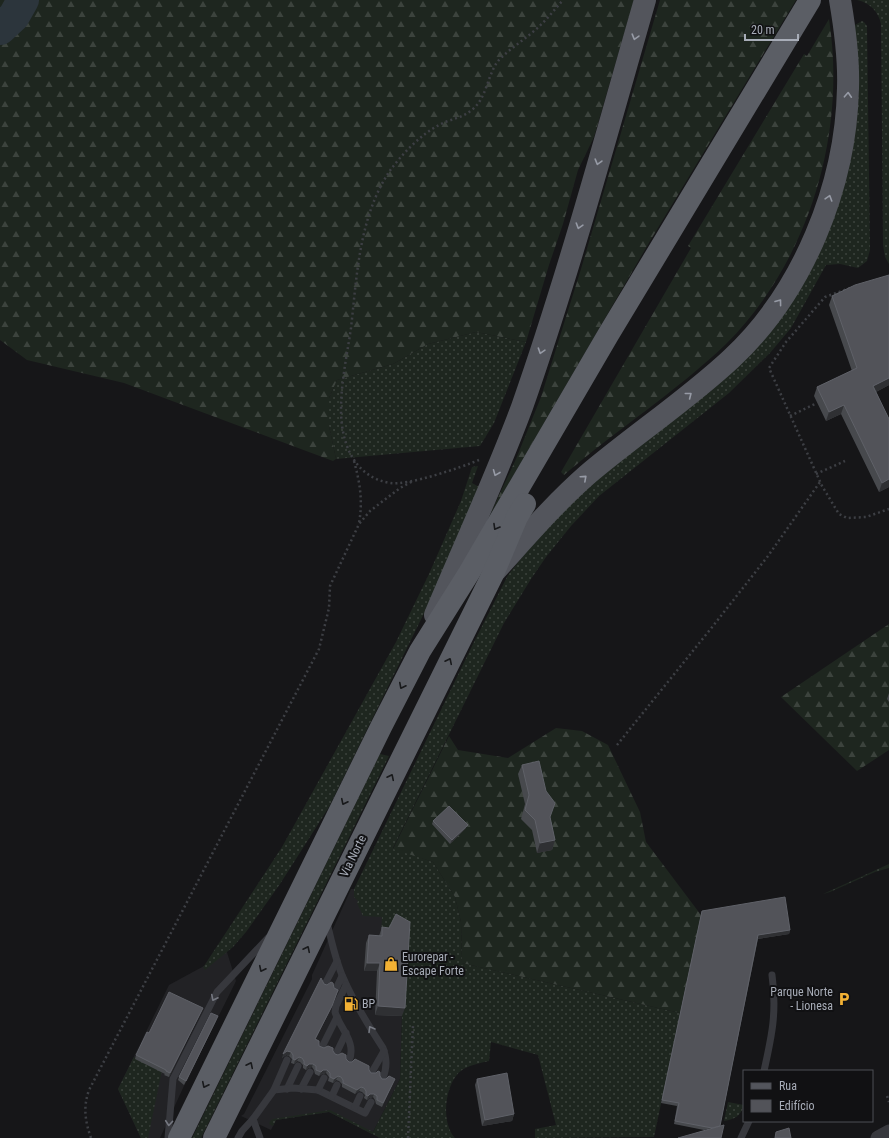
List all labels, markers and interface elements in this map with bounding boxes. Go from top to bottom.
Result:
scale bar [745,16,798,42]
text: 20 m [751,23,775,37]
one-way arrow [631,34,640,41]
one-way arrow [843,92,852,98]
one-way arrow [594,159,603,166]
one-way arrow [824,195,833,202]
one-way arrow [575,223,584,230]
one-way arrow [775,299,782,306]
one-way arrow [537,347,546,354]
one-way arrow [685,393,692,400]
one-way arrow [493,468,501,476]
one-way arrow [579,476,587,483]
one-way arrow [493,522,500,530]
one-way arrow [444,658,452,665]
one-way arrow [399,681,407,689]
one-way arrow [386,774,394,782]
one-way arrow [341,798,349,805]
street label: Via Norte [337,833,369,879]
one-way arrow [302,945,310,953]
place label: Eurorepar - Escape Forte [402,950,464,978]
shop icon: Eurorepar - Escape Forte [383,956,399,972]
one-way arrow [259,965,267,972]
place label: Parque Norte - Lionesa [770,985,833,1013]
parking icon: Parque Norte - Lionesa [836,991,852,1007]
one-way arrow [212,993,219,1001]
fuel station icon: BP [343,996,359,1012]
place label: BP [362,997,376,1011]
one-way arrow [369,1026,376,1033]
one-way arrow [245,1062,253,1070]
legend [743,1070,873,1122]
text: Rua [779,1079,797,1093]
one-way arrow [202,1081,210,1089]
text: Edifício [779,1099,815,1113]
one-way arrow [165,1119,174,1126]

